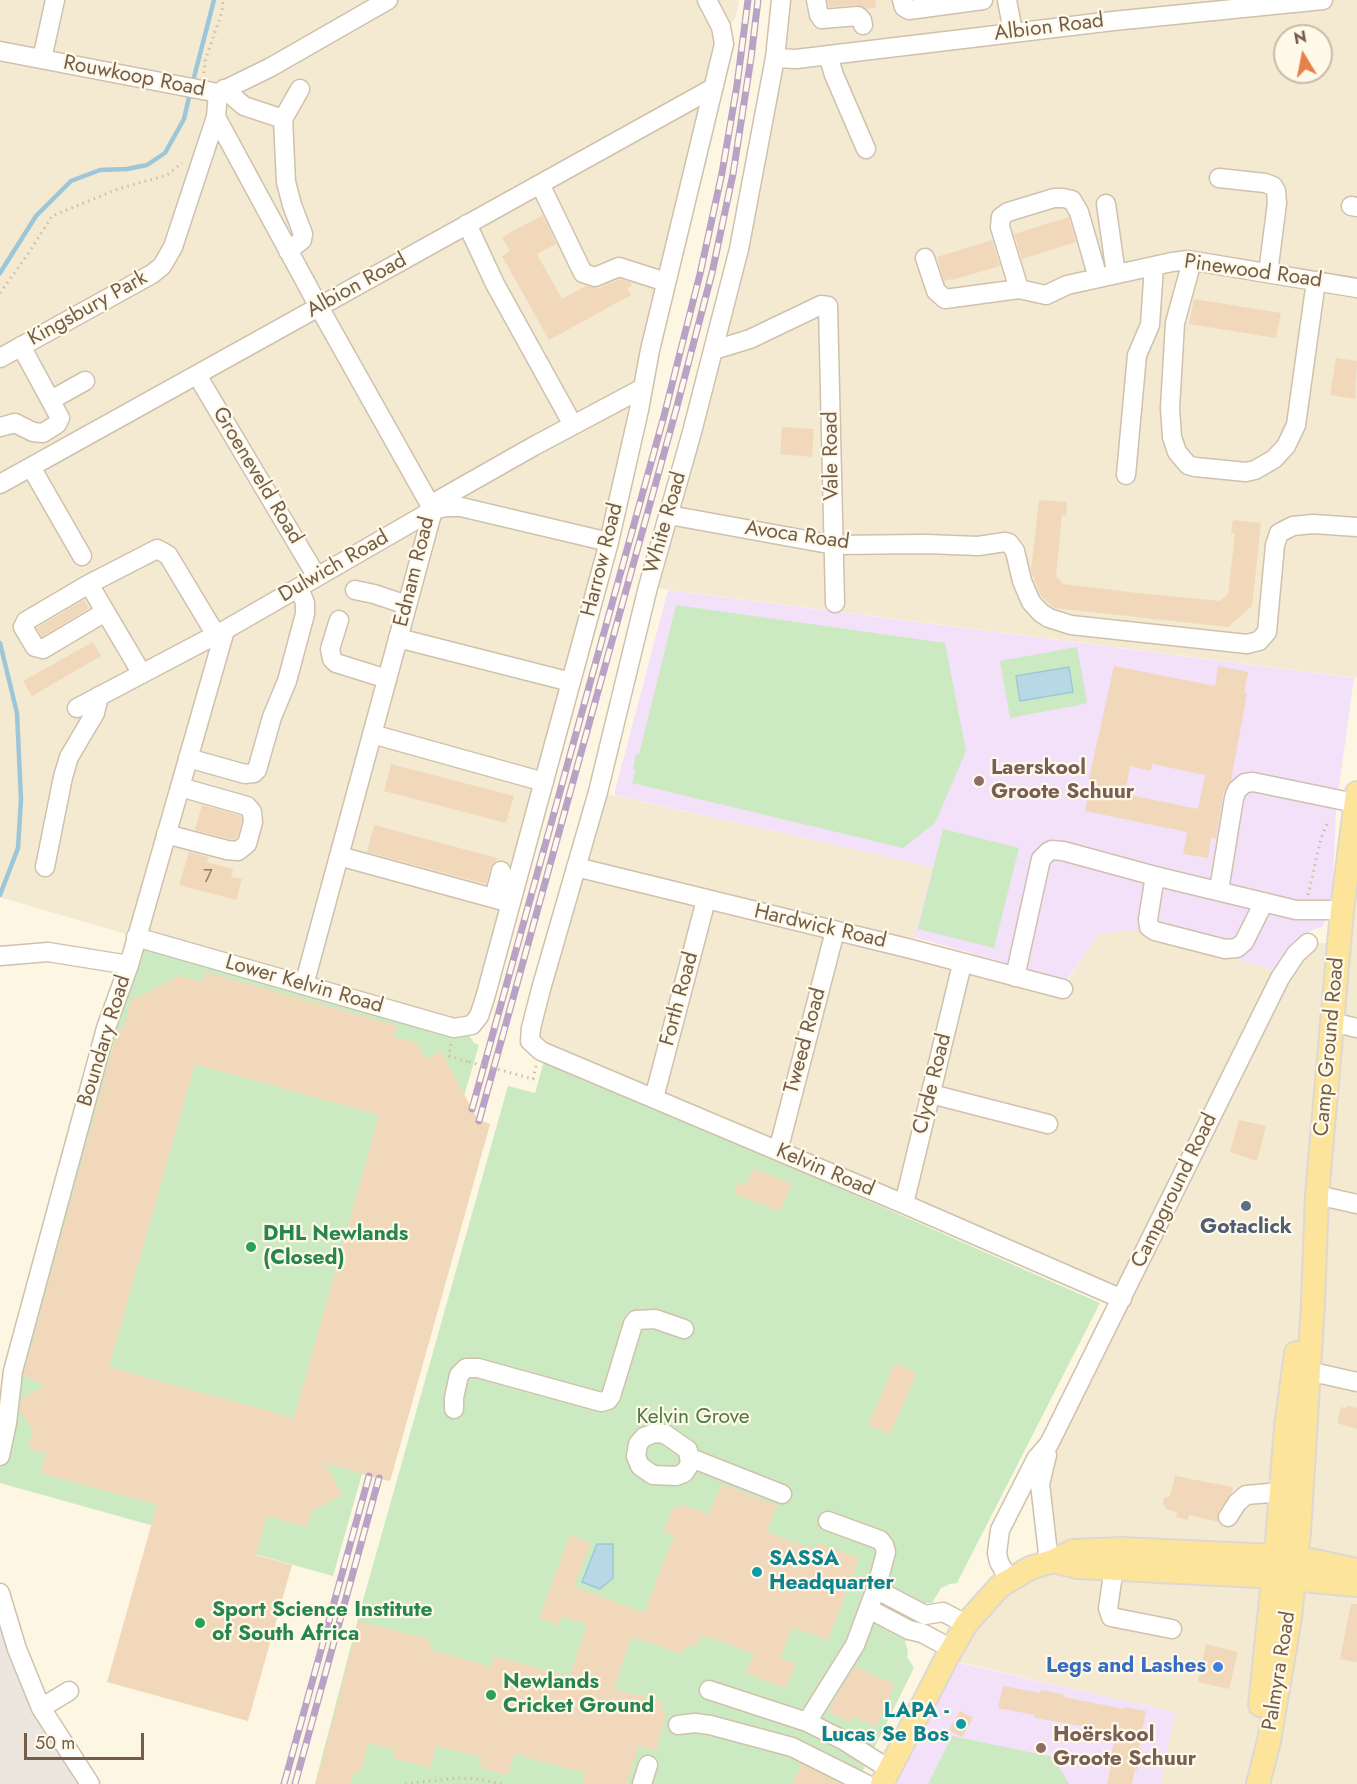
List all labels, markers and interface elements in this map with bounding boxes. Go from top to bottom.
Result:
street label: Albion Road [993,9,1105,47]
north arrow [1273,24,1333,84]
text: N [1292,25,1308,50]
street label: Rouwkoop Road [61,51,207,103]
street label: Albion Road [303,248,411,324]
street label: Pinewood Road [1182,250,1324,294]
street label: Kingsbury Park [24,266,152,352]
street label: Groeneveld Road [206,403,308,549]
street label: Vale Road [819,411,845,501]
street label: White Road [639,469,693,577]
street label: Harrow Road [577,501,629,619]
street label: Ednam Road [389,514,441,630]
street label: Avoca Road [743,516,851,556]
street label: Dulwich Road [275,525,393,609]
place label: Laerskool Groote Schuur [991,756,1134,806]
marker: Laerskool Groote Schuur [972,774,986,788]
house number: 7 [203,867,213,889]
street label: Hardwick Road [751,900,889,954]
street label: Forth Road [655,949,705,1049]
street label: Lower Kelvin Road [222,950,386,1020]
street label: Camp Ground Road [1310,957,1350,1137]
street label: Boundary Road [73,972,137,1110]
street label: Tweed Road [780,985,832,1097]
street label: Clyde Road [908,1031,958,1137]
street label: Campground Road [1127,1110,1223,1272]
street label: Kelvin Road [772,1139,878,1203]
marker: Gotaclick [1239,1199,1253,1213]
place label: Gotaclick [1200,1215,1292,1241]
place label: DHL Newlands (Closed) [263,1222,408,1272]
marker: DHL Newlands (Closed) [244,1240,258,1254]
park label: Kelvin Grove [637,1405,749,1431]
place label: SASSA Headquarter [769,1547,894,1597]
marker: SASSA Headquarter [750,1565,764,1579]
place label: Sport Science Institute of South Africa [212,1598,432,1648]
street label: Palmyra Road [1258,1610,1302,1732]
marker: Sport Science Institute of South Africa [193,1616,207,1630]
place label: Legs and Lashes [1046,1654,1206,1680]
marker: Legs and Lashes [1211,1660,1225,1674]
place label: Newlands Cricket Ground [503,1670,654,1720]
marker: Newlands Cricket Ground [484,1688,498,1702]
place label: LAPA - Lucas Se Bos [821,1699,949,1749]
marker: LAPA - Lucas Se Bos [954,1717,968,1731]
scale bar [27,1721,147,1759]
place label: Hoërskool Groote Schuur [1053,1723,1196,1773]
text: 50 m [35,1730,75,1756]
marker: Hoërskool Groote Schuur [1034,1741,1048,1755]

